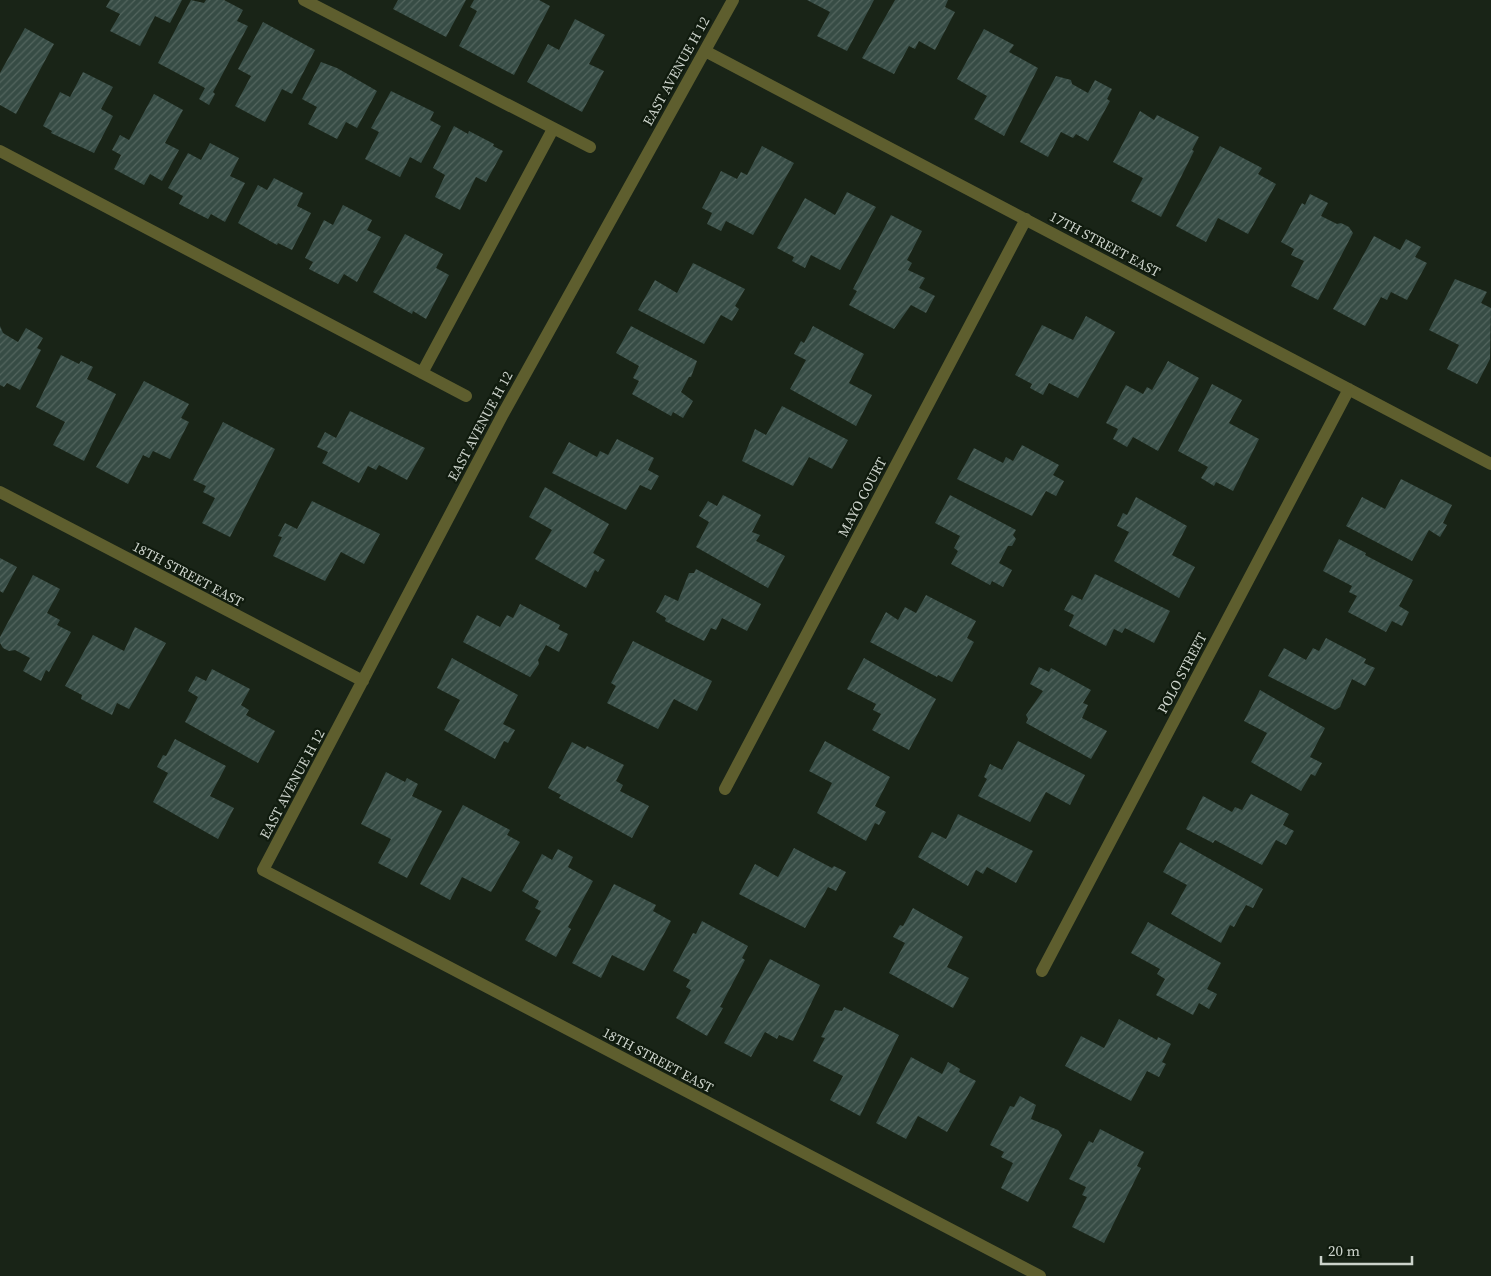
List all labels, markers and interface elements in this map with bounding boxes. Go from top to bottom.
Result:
street label: EAST AVENUE H 12 [638,13,714,129]
street label: 17TH STREET EAST [1046,206,1164,282]
street label: EAST AVENUE H 12 [443,368,517,484]
street label: MAYO COURT [833,453,892,540]
street label: 18TH STREET EAST [129,536,247,612]
street label: POLO STREET [1152,629,1212,717]
street label: EAST AVENUE H 12 [255,726,329,842]
street label: 18TH STREET EAST [599,1022,717,1098]
scale bar [1321,1234,1412,1266]
text: 20 m [1328,1240,1360,1261]

